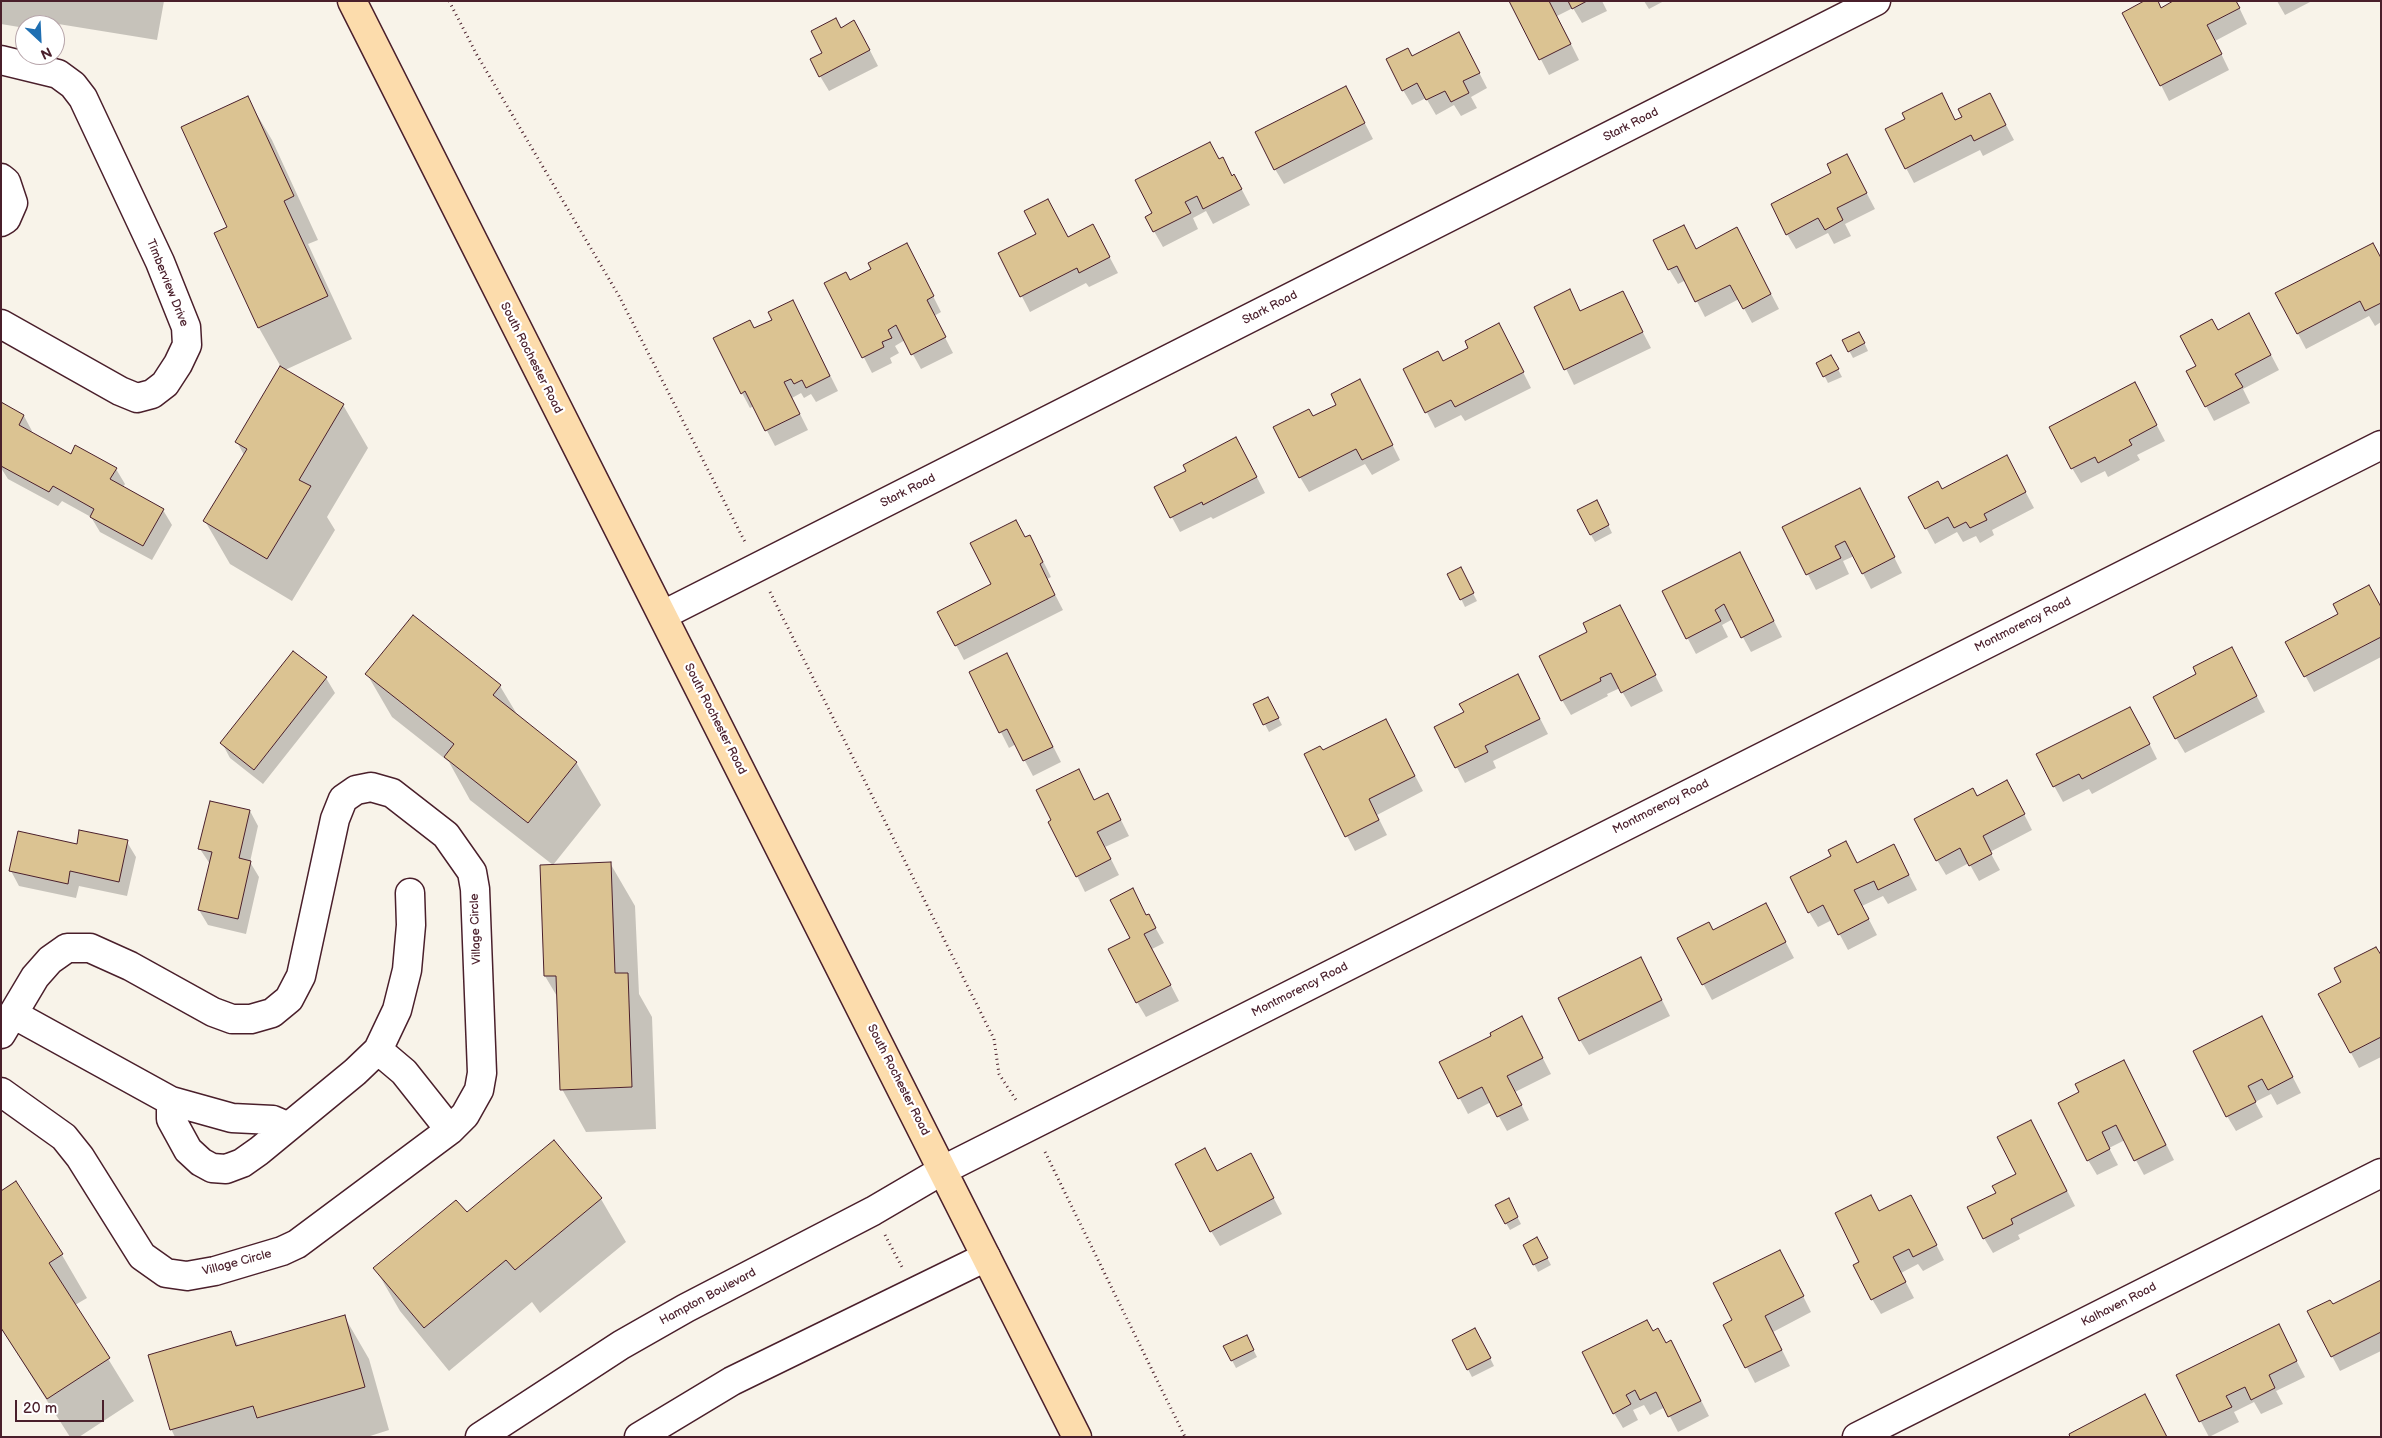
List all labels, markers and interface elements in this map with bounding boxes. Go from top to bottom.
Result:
north arrow [15,15,65,65]
text: N [38,43,54,63]
street label: Stark Road [1601,105,1661,145]
street label: Timberview Drive [143,237,191,329]
street label: Stark Road [1240,288,1300,328]
street label: South Rochester Road [497,300,565,416]
street label: Stark Road [878,471,938,511]
street label: Montmorency Road [1972,594,2074,656]
street label: South Rochester Road [681,661,749,777]
street label: Montmorency Road [1610,776,1712,838]
street label: Village Circle [468,893,484,965]
street label: Montmorency Road [1249,959,1351,1021]
street label: South Rochester Road [864,1022,932,1138]
street label: Village Circle [201,1247,273,1279]
street label: Hampton Boulevard [657,1266,759,1328]
street label: Kalhaven Road [2079,1280,2159,1330]
scale bar [18,1390,106,1422]
text: 20 m [23,1399,57,1418]

